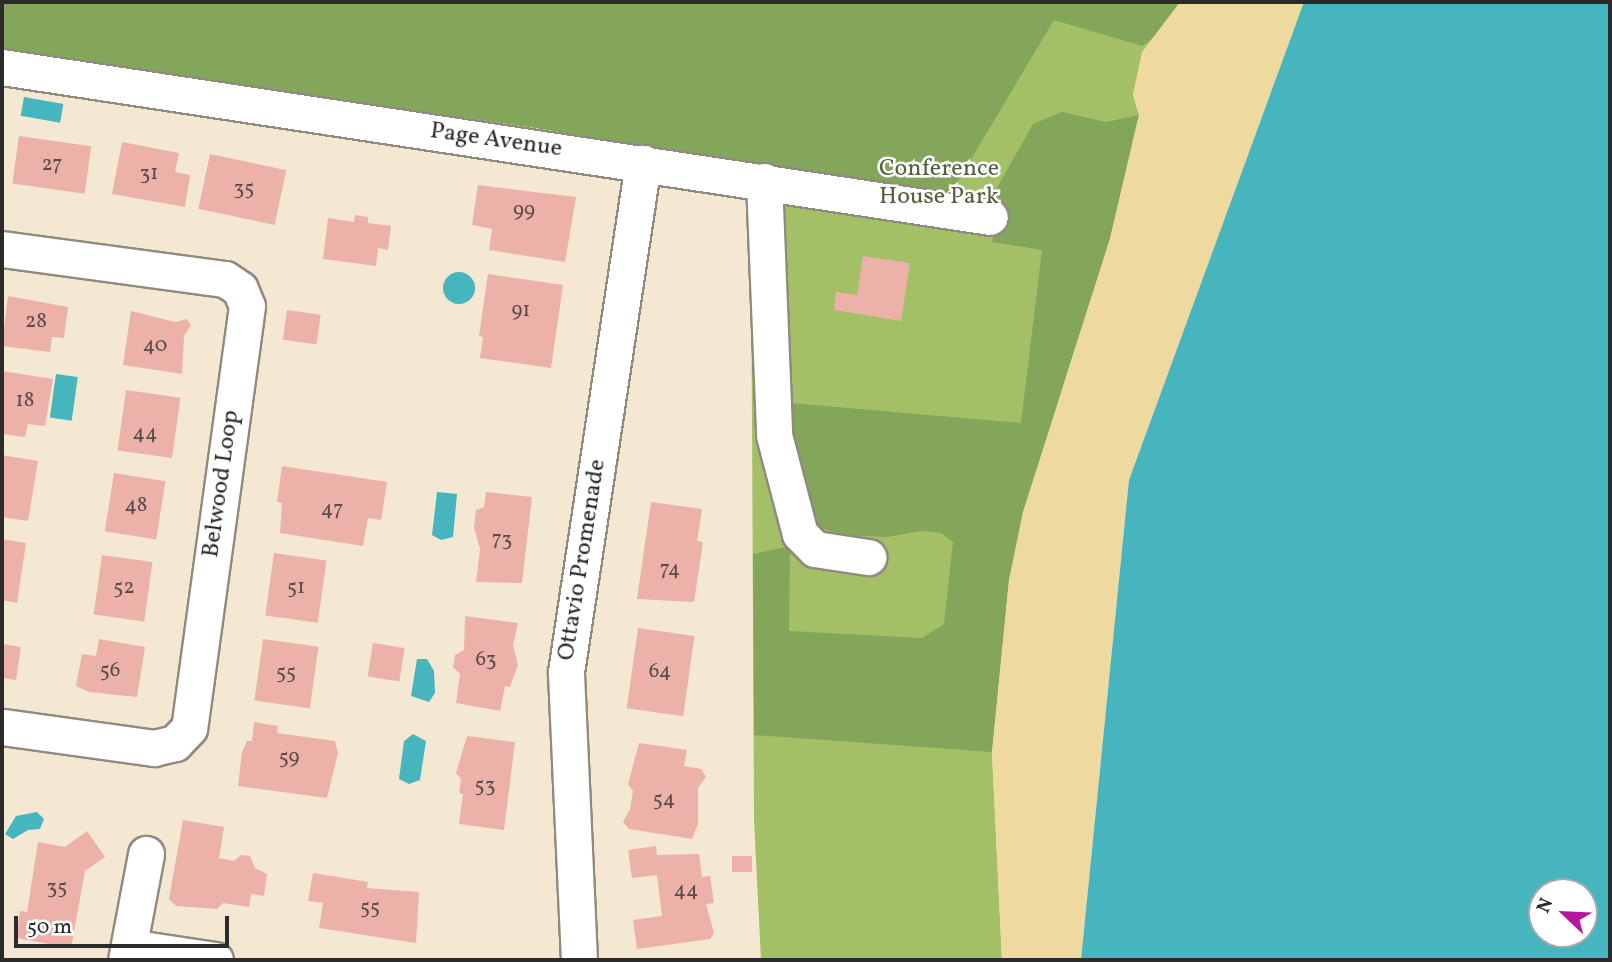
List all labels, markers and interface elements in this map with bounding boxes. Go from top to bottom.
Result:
street label: Page Avenue [428,117,564,165]
house number: 27 [42,152,62,178]
park label: Conference House Park [879,156,999,212]
house number: 31 [140,161,158,187]
house number: 35 [234,176,254,202]
house number: 99 [513,198,535,224]
house number: 91 [511,298,531,324]
house number: 28 [25,309,47,335]
house number: 40 [143,333,167,359]
house number: 18 [16,388,34,414]
street label: Belwood Loop [197,408,247,560]
house number: 44 [132,421,158,447]
street label: Ottavio Promenade [553,457,613,663]
house number: 48 [125,493,147,519]
house number: 47 [321,497,343,523]
house number: 73 [492,527,512,553]
house number: 74 [660,557,680,583]
house number: 52 [113,575,135,601]
house number: 51 [287,575,305,601]
house number: 63 [475,647,497,673]
house number: 56 [100,658,120,684]
house number: 64 [649,659,671,685]
house number: 55 [276,660,296,686]
house number: 59 [279,745,299,771]
house number: 53 [475,773,495,799]
house number: 54 [653,787,675,813]
house number: 35 [47,875,67,901]
house number: 44 [673,878,699,904]
north arrow [1528,878,1598,948]
text: N [1531,894,1560,917]
house number: 55 [360,895,380,921]
scale bar [18,902,233,946]
text: 50 m [27,913,72,942]

